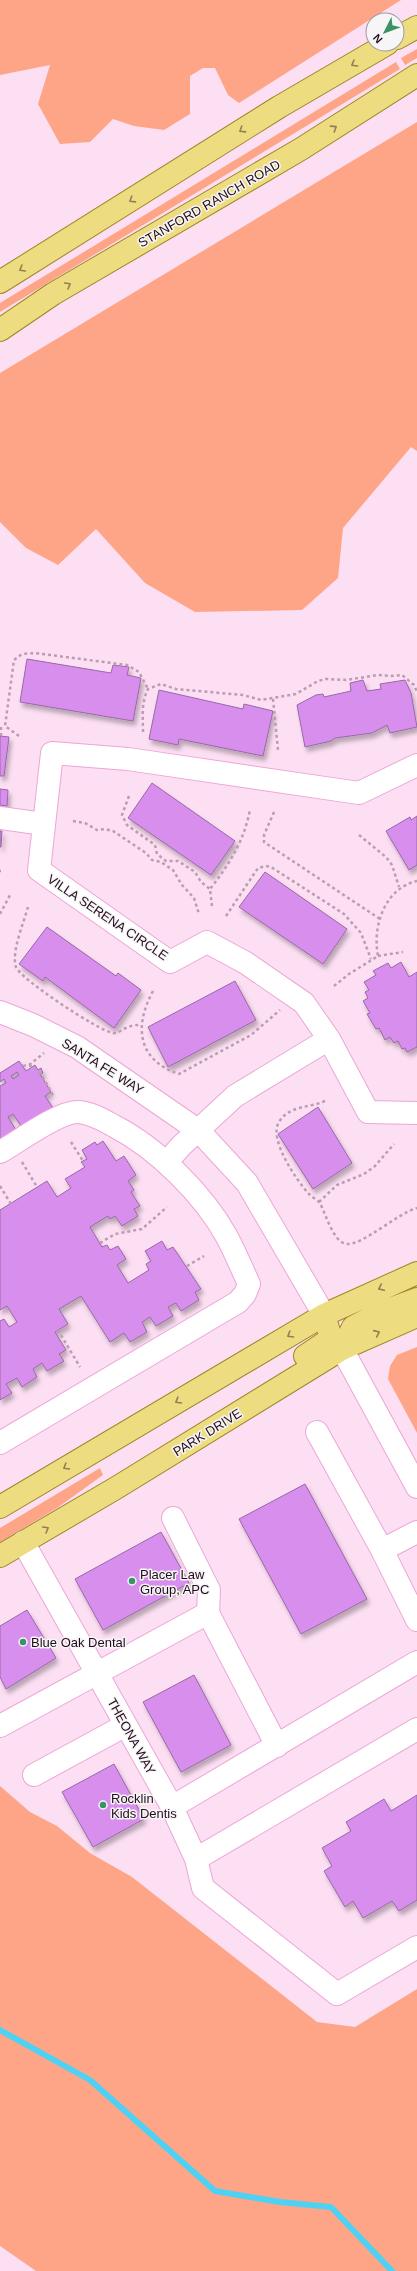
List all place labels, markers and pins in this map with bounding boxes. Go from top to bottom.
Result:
place label: Placer Law Group, APC [140,1567,209,1597]
marker: Placer Law Group, APC [127,1576,137,1586]
place label: Blue Oak Dental [31,1635,126,1650]
marker: Blue Oak Dental [18,1637,28,1647]
place label: Rocklin Kids Dentis [111,1791,177,1821]
marker: Rocklin Kids Dentis [98,1800,108,1810]

